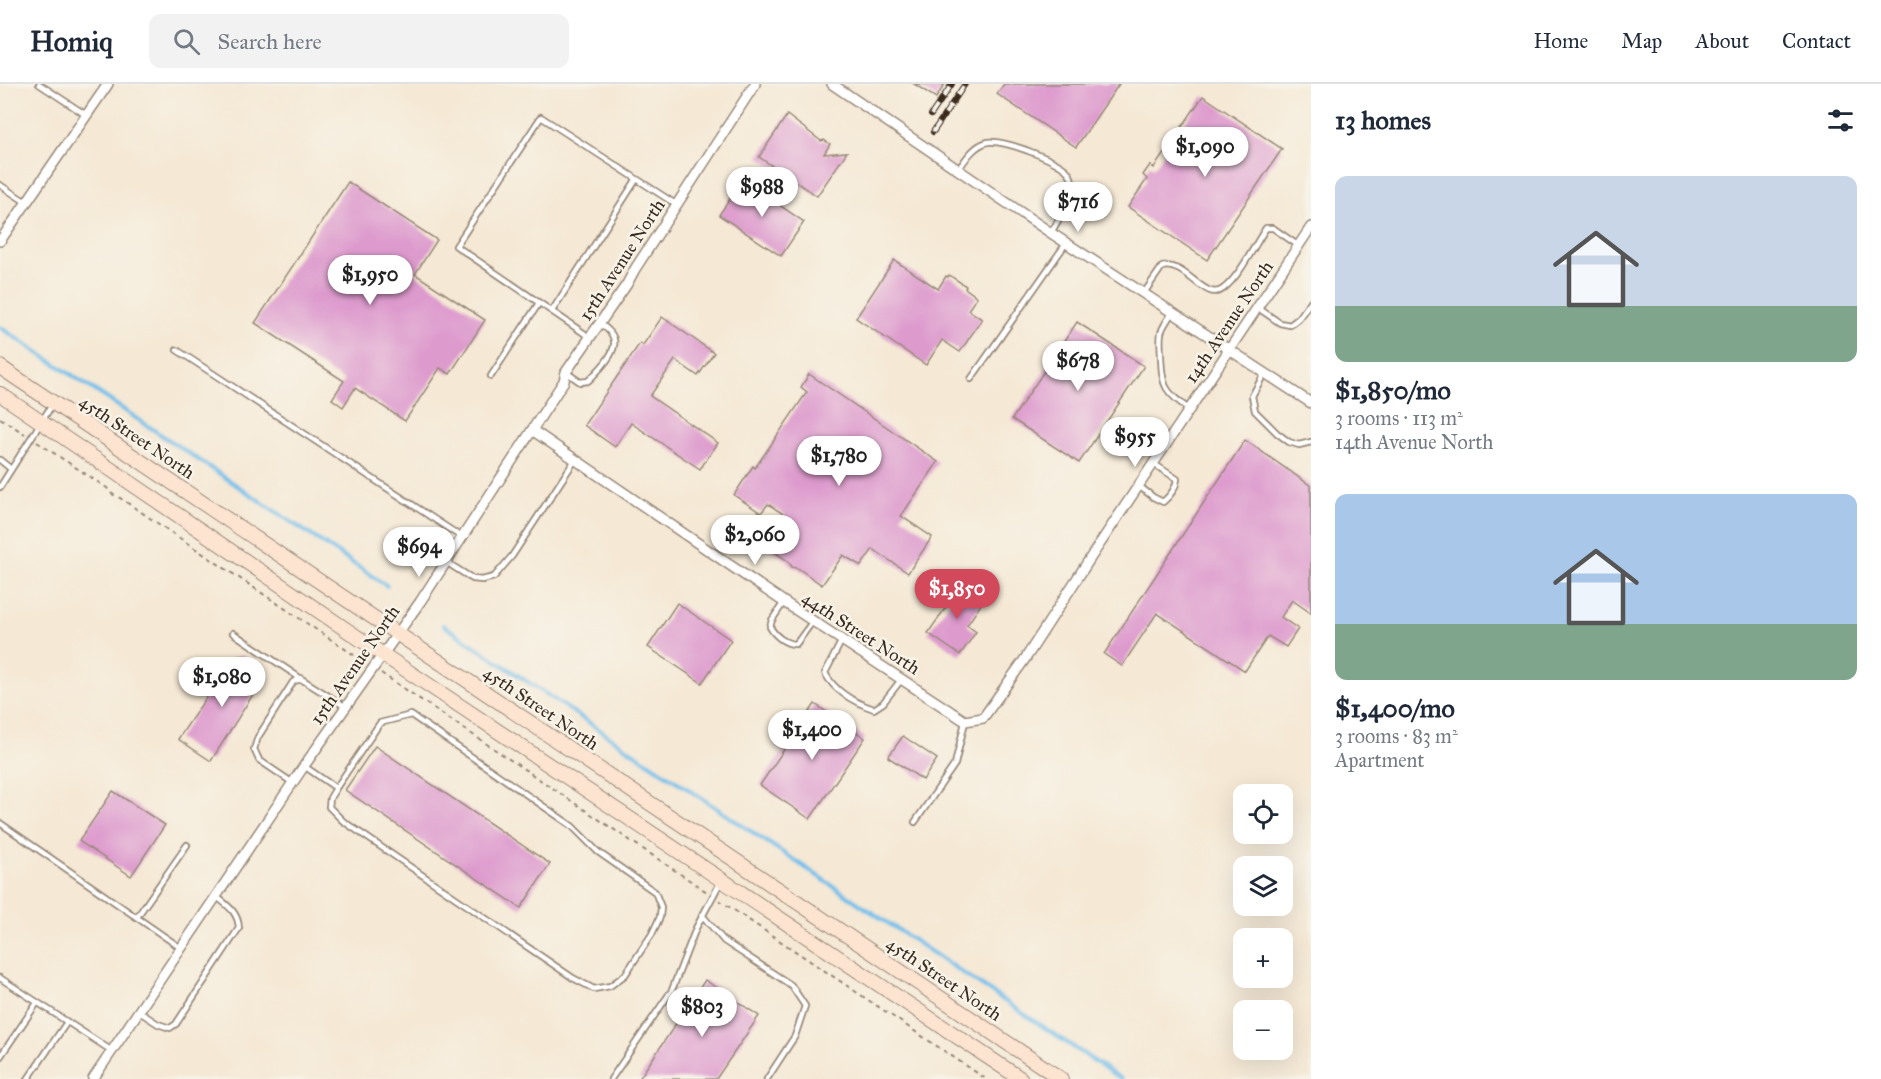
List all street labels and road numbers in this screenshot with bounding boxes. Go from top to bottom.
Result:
street label: 15th Avenue North [574,195,670,325]
street label: 14th Avenue North [1180,257,1278,387]
street label: 45th Street North [75,390,199,484]
street label: 44th Street North [798,587,924,679]
street label: 15th Avenue North [306,601,404,729]
street label: 45th Street North [479,661,603,755]
street label: 45th Street North [882,932,1006,1026]

